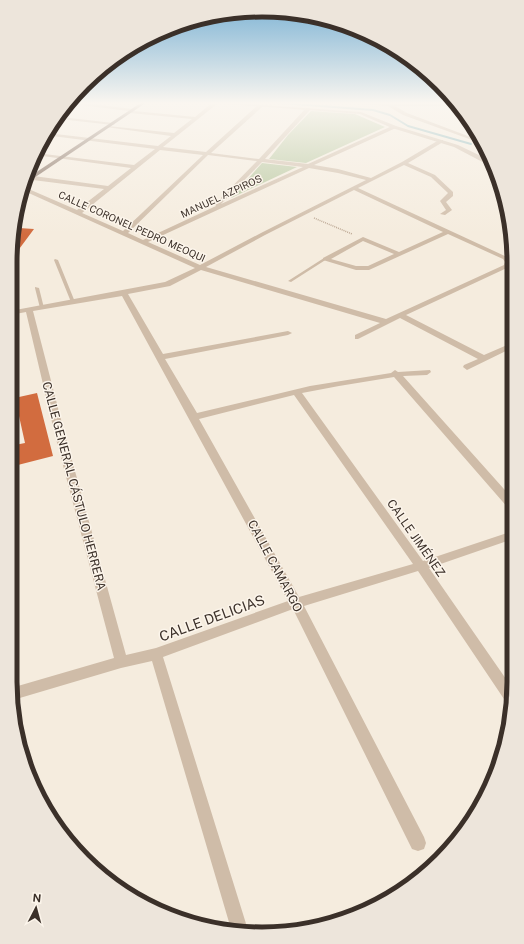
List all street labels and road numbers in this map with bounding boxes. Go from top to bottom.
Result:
street label: MANUEL AZPIROS [178,172,264,220]
street label: CALLE CORONEL PEDRO MEOQUI [57,188,207,264]
street label: CALLE GENERAL CÁSTULO HERRERA [39,380,109,592]
street label: CALLE JIMÉNEZ [384,497,448,580]
street label: CALLE CAMARGO [245,518,305,615]
street label: CALLE DELICIAS [157,592,267,644]

